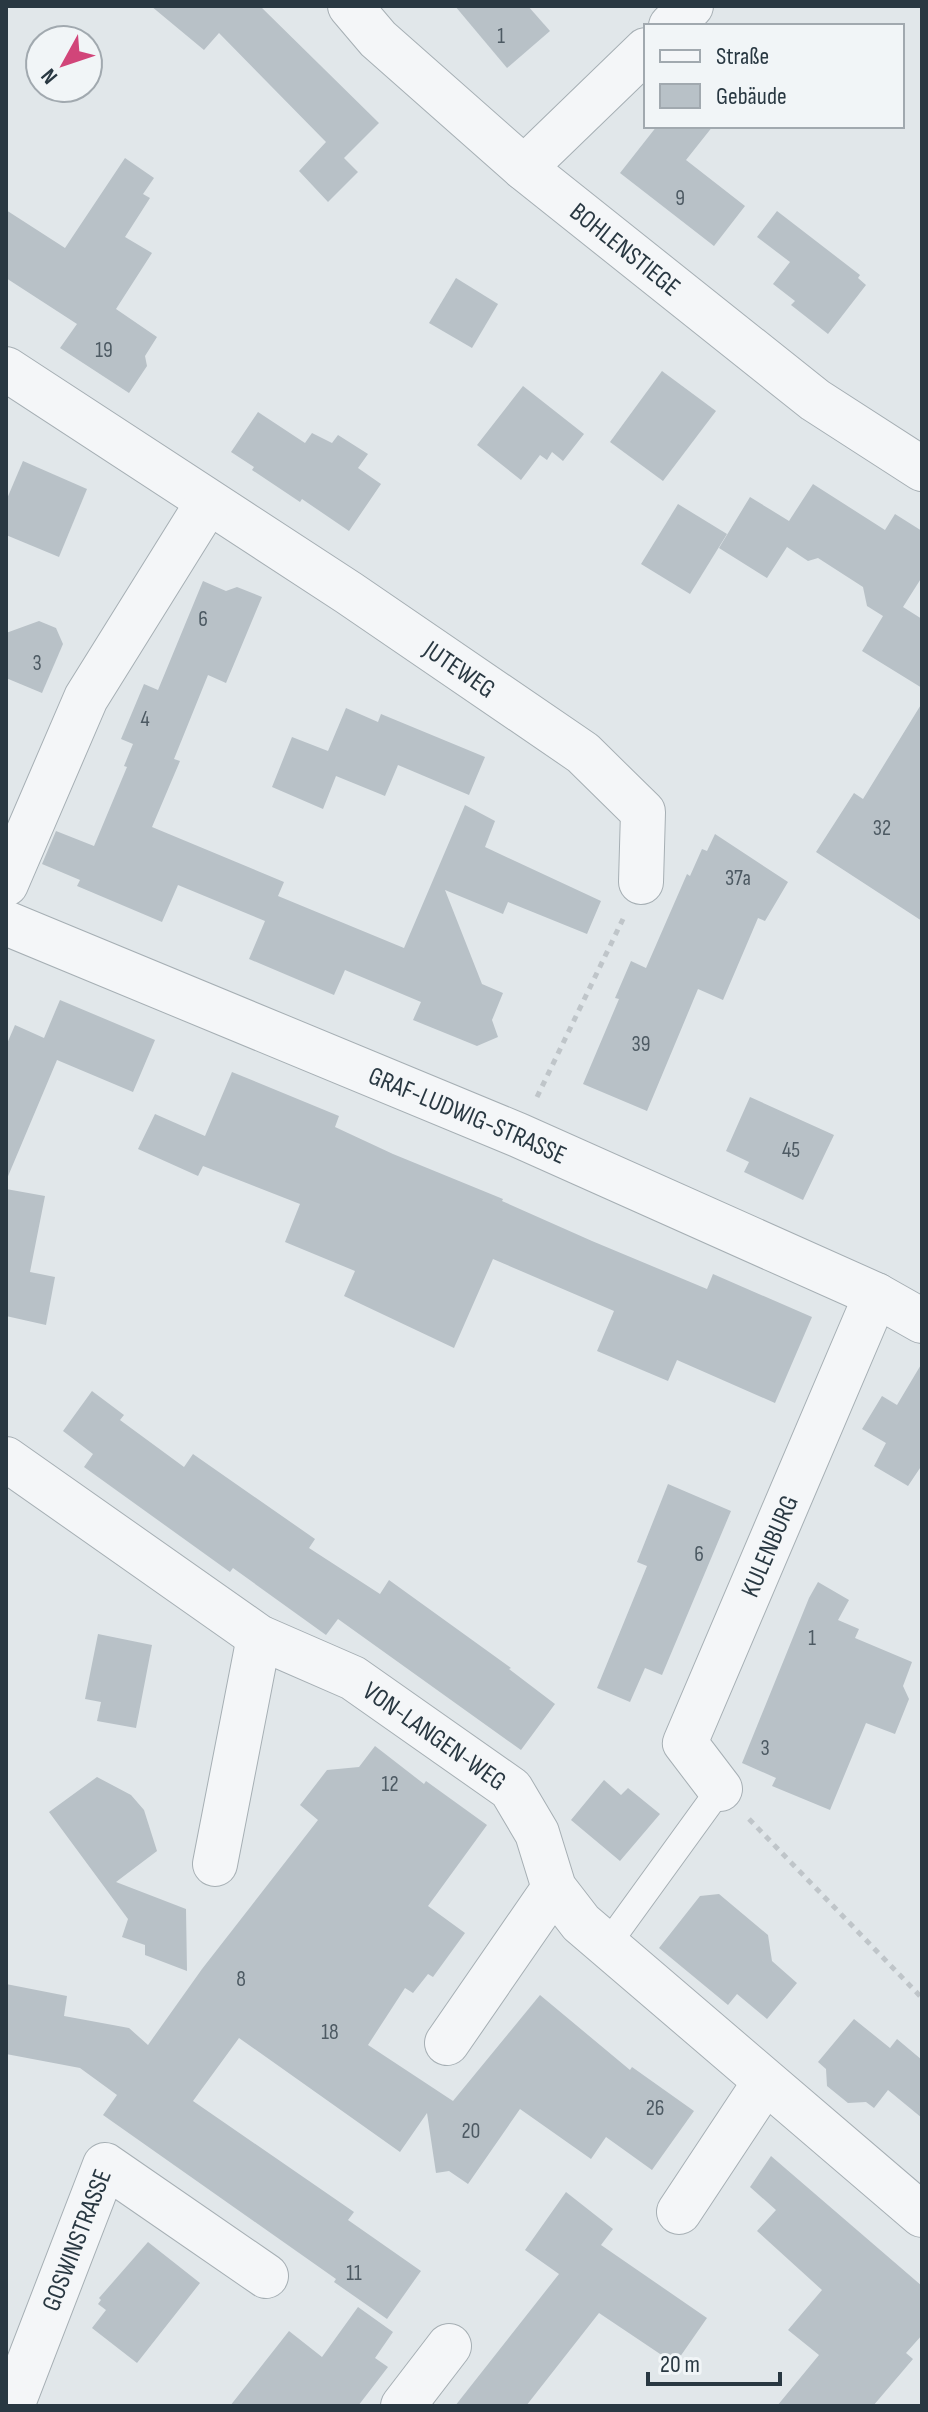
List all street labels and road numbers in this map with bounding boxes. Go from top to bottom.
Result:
street label: BOHLENSTIEGE [563,197,686,303]
street label: JUTEWEG [417,634,501,705]
street label: GRAF-LUDWIG-STRASSE [364,1061,571,1172]
street label: KULENBURG [735,1491,806,1602]
street label: VON-LANGEN-WEG [357,1676,512,1798]
street label: GOSWINSTRASSE [36,2165,119,2316]

